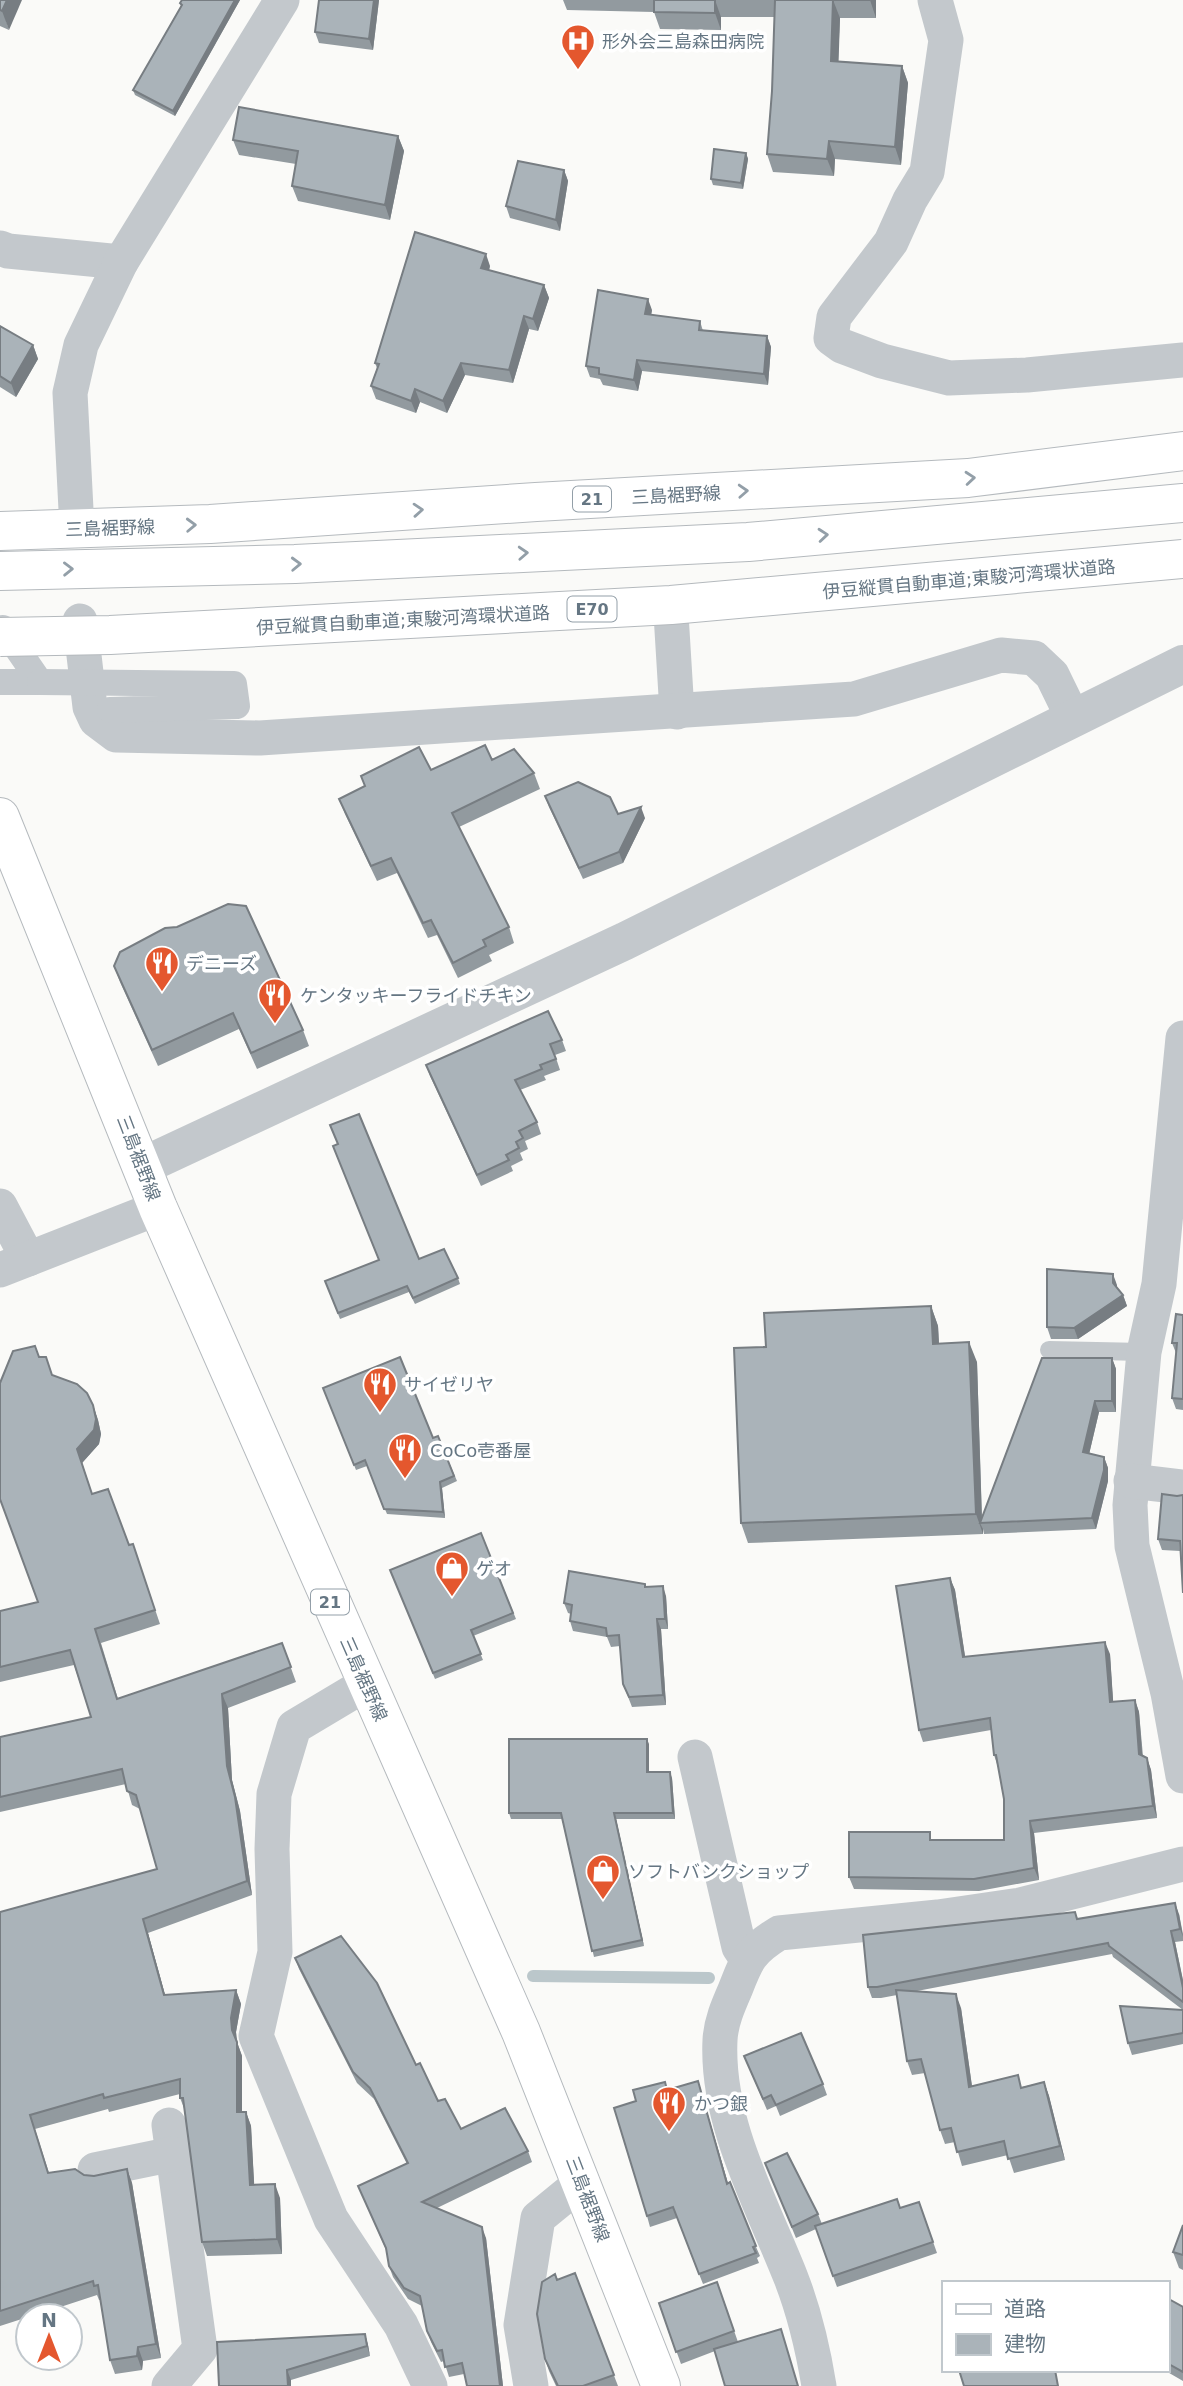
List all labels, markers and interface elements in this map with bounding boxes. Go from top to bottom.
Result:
hospital icon: 形外会三島森田病院 [559,22,597,71]
place label: 形外会三島森田病院 [602,31,764,52]
one-way arrow [964,470,976,485]
street label: 三島裾野線 [631,482,721,508]
one-way arrow [737,483,748,498]
road number: 21 [573,486,611,512]
one-way arrow [412,503,423,518]
street label: 三島裾野線 [65,516,155,540]
one-way arrow [185,517,196,532]
one-way arrow [818,528,829,543]
one-way arrow [518,545,529,560]
one-way arrow [290,556,301,571]
street label: 伊豆縦貫自動車道;東駿河湾環状道路 [822,556,1116,602]
one-way arrow [63,561,74,577]
road number: E70 [568,596,616,622]
street label: 伊豆縦貫自動車道;東駿河湾環状道路 [256,602,550,638]
restaurant icon: デニーズ [143,944,181,993]
place label: デニーズ [186,953,257,974]
restaurant icon: ケンタッキーフライドチキン [256,976,294,1025]
place label: ケンタッキーフライドチキン [300,985,532,1006]
street label: 三島裾野線 [113,1112,165,1204]
restaurant icon: サイゼリヤ [361,1365,399,1414]
place label: サイゼリヤ [404,1374,494,1395]
restaurant icon: CoCo壱番屋 [386,1431,424,1480]
place label: CoCo壱番屋 [430,1440,531,1461]
shop icon: ゲオ [433,1549,471,1598]
place label: ゲオ [476,1558,512,1579]
road number: 21 [311,1590,349,1614]
street label: 三島裾野線 [336,1634,392,1724]
shop icon: ソフトバンクショップ [584,1852,622,1901]
place label: ソフトバンクショップ [628,1861,809,1882]
restaurant icon: かつ銀 [650,2084,688,2133]
place label: かつ銀 [694,2093,748,2114]
street label: 三島裾野線 [562,2153,614,2245]
legend [942,2281,1169,2372]
text: 道路 [1004,2297,1046,2321]
north arrow [14,2302,84,2372]
text: N [41,2309,57,2331]
text: 建物 [1004,2332,1046,2356]

